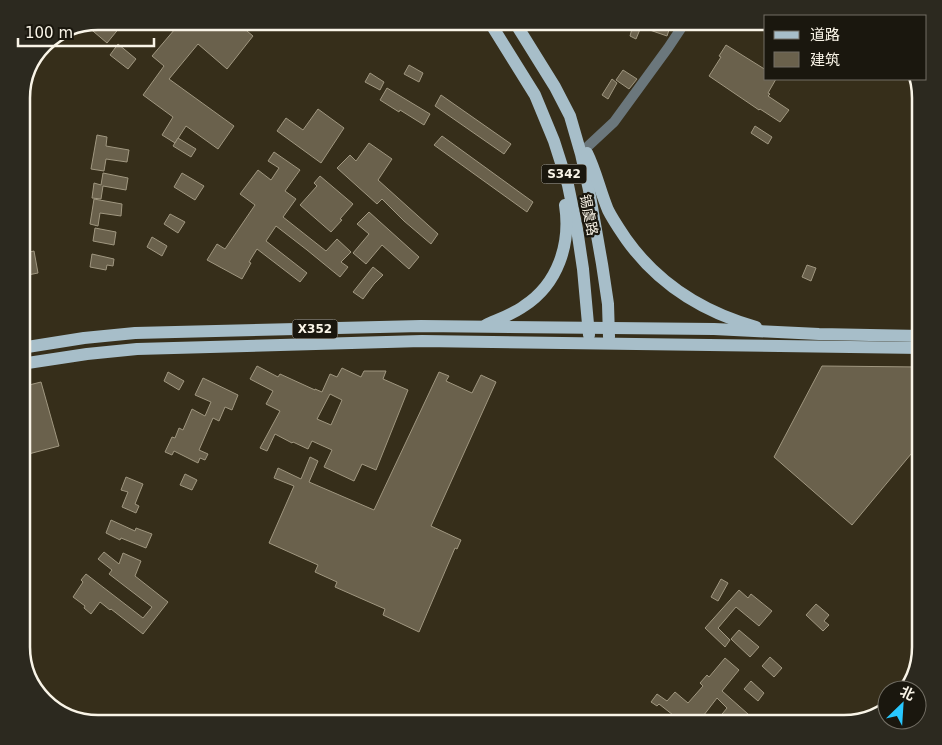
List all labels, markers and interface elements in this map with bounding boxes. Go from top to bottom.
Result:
scale bar [18,15,154,47]
legend [764,15,927,80]
text: 100 m [25,24,73,42]
text: 道路 [810,26,840,44]
text: 建筑 [810,51,840,69]
road number: S342 [542,164,586,183]
street label: 锡虞路 [577,193,601,237]
road number: X352 [292,320,338,338]
north arrow [877,680,927,730]
text: 北 [898,683,917,703]

